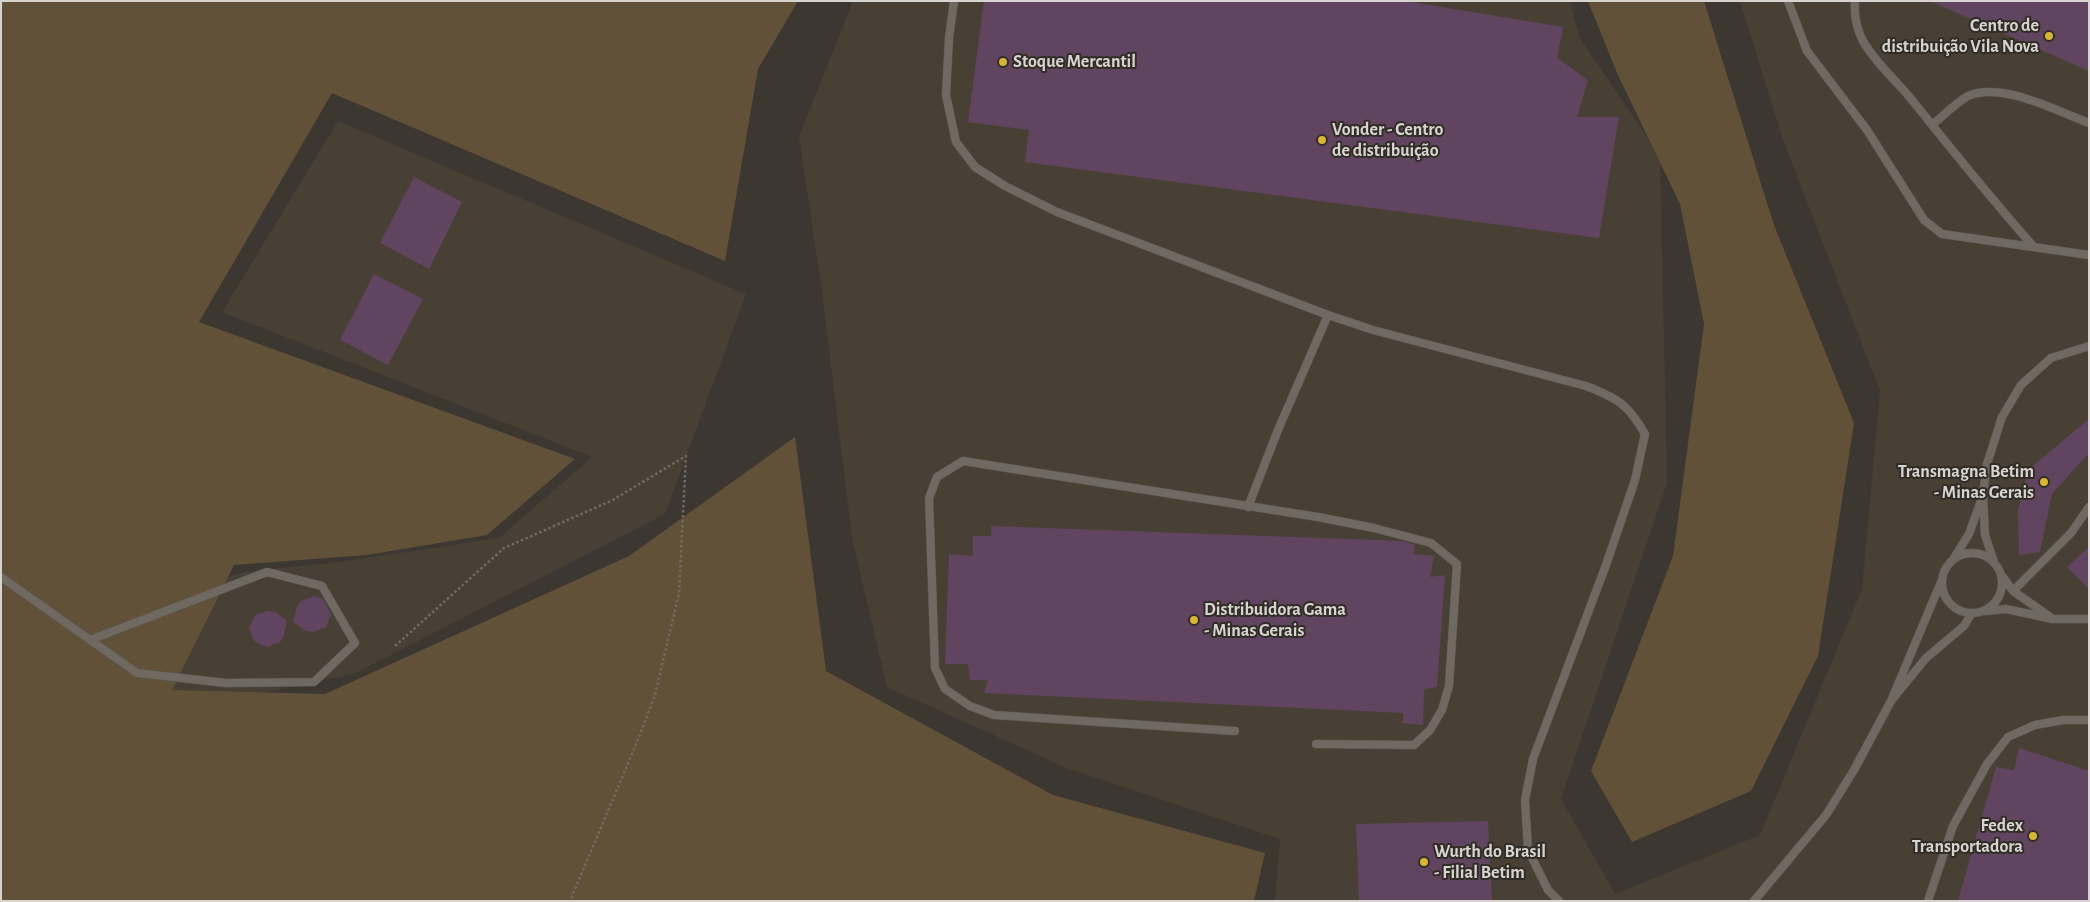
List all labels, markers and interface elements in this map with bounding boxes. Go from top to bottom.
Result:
place label: Centro de distribuição Vila Nova [1882,15,2039,58]
marker: Centro de distribuição Vila Nova [2043,30,2055,42]
place label: Stoque Mercantil [1013,51,1136,73]
marker: Stoque Mercantil [997,56,1009,68]
place label: Vonder - Centro de distribuição [1332,119,1443,162]
marker: Vonder - Centro de distribuição [1316,134,1328,146]
place label: Transmagna Betim - Minas Gerais [1898,461,2034,504]
marker: Transmagna Betim - Minas Gerais [2038,476,2050,488]
place label: Distribuidora Gama - Minas Gerais [1204,599,1346,642]
marker: Distribuidora Gama - Minas Gerais [1188,614,1200,626]
place label: Fedex Transportadora [1912,815,2023,858]
marker: Fedex Transportadora [2027,830,2039,842]
place label: Wurth do Brasil - Filial Betim [1434,841,1546,884]
marker: Wurth do Brasil - Filial Betim [1418,856,1430,868]

